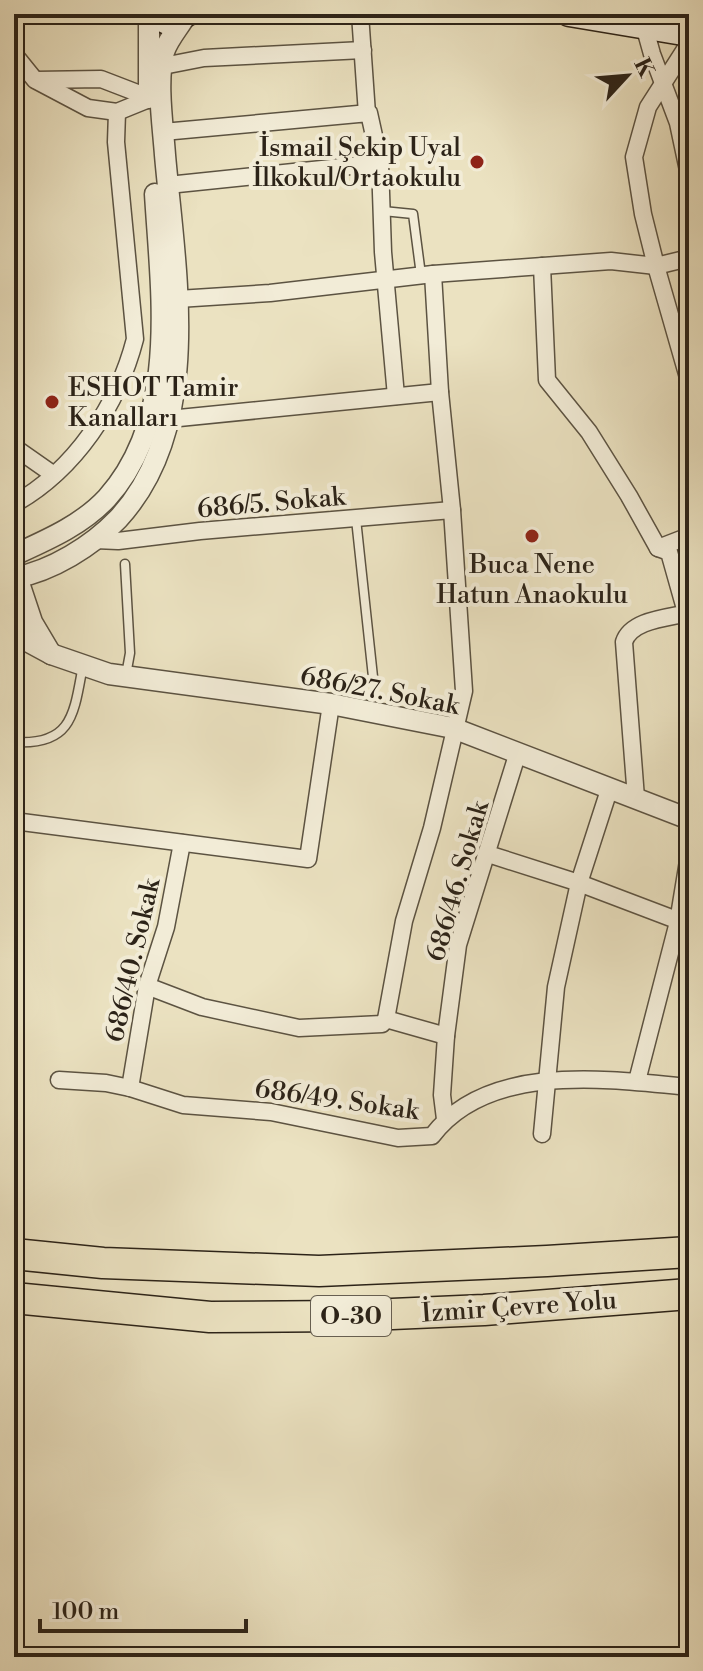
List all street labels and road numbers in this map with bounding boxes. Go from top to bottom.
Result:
street label: 686/5. Sokak [196,480,348,525]
street label: 686/27. Sokak [298,660,463,722]
street label: 686/46. Sokak [420,796,497,965]
street label: 686/40. Sokak [99,874,168,1045]
street label: 686/49. Sokak [253,1073,422,1128]
street label: İzmir Çevre Yolu [420,1283,618,1330]
road number: O-30 [311,1296,391,1336]

